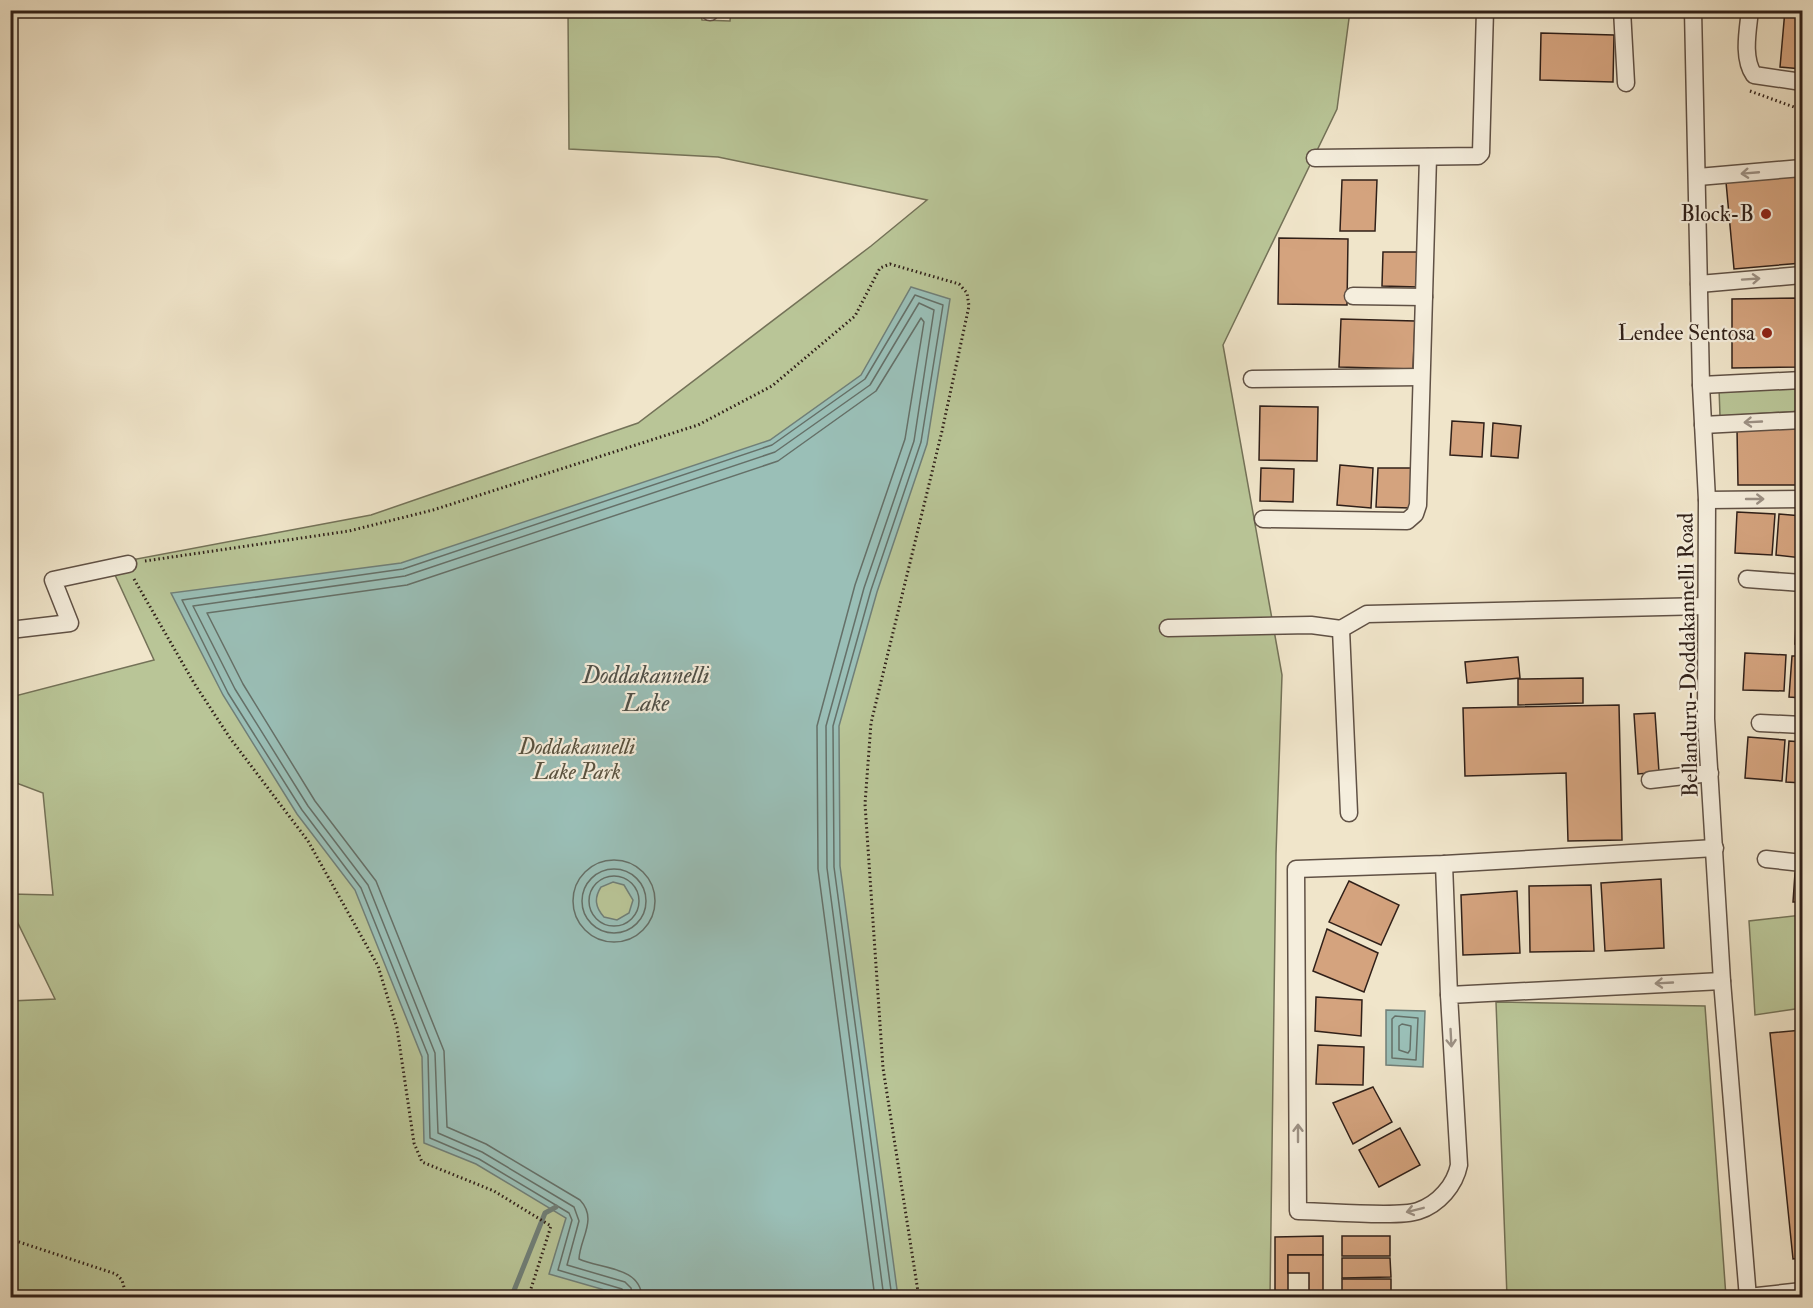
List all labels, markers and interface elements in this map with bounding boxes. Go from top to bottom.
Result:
one-way arrow [1741,167,1761,178]
place label: Block-B [1680,200,1754,228]
marker: Block-B [1759,207,1773,221]
one-way arrow [1740,274,1760,285]
place label: Lendee Sentosa [1618,319,1756,347]
marker: Lendee Sentosa [1760,326,1774,340]
one-way arrow [1743,417,1763,428]
one-way arrow [1744,493,1764,505]
street label: Bellanduru-Doddakannelli Road [1672,512,1704,797]
water label: Doddakannelli Lake [582,660,710,719]
park label: Doddakannelli Lake Park [518,733,635,786]
one-way arrow [1654,978,1674,989]
one-way arrow [1446,1027,1457,1047]
one-way arrow [1292,1124,1304,1144]
one-way arrow [1405,1205,1424,1216]

